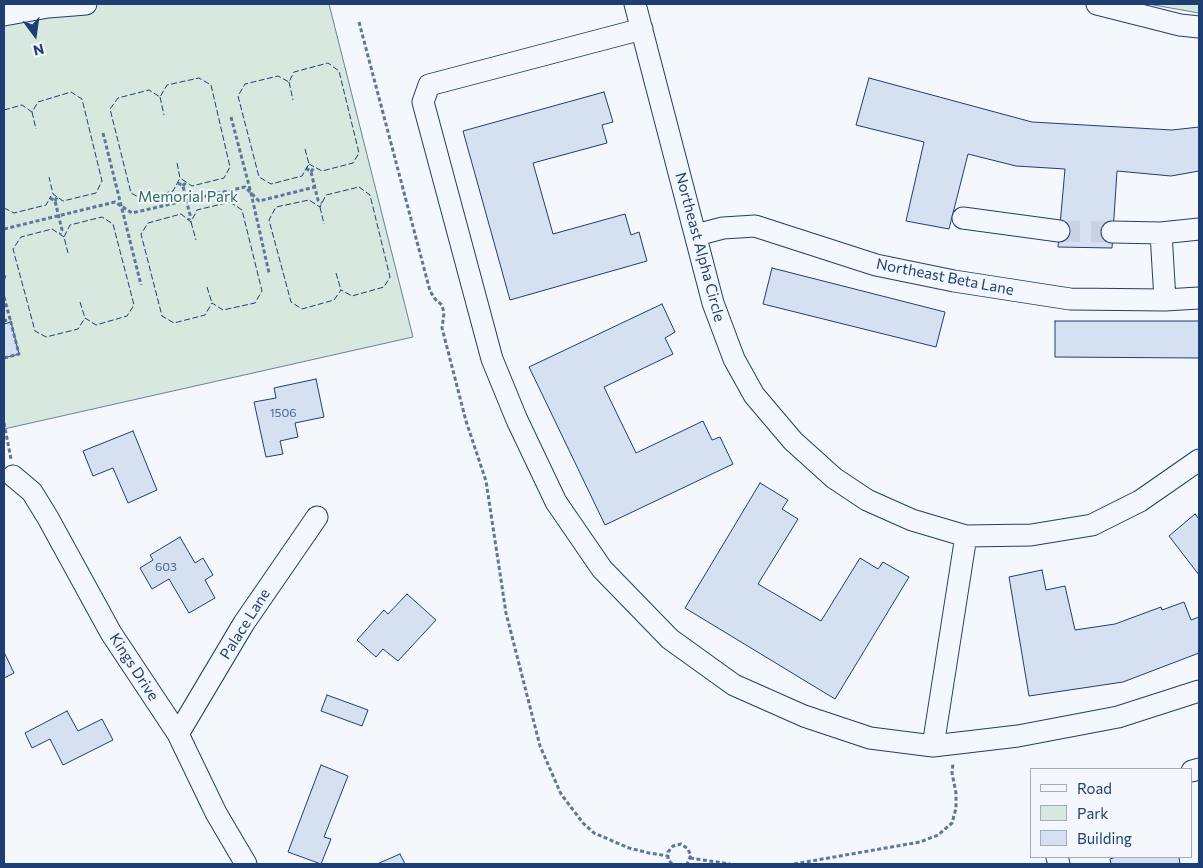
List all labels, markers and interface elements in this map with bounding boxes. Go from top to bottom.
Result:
north arrow [10,10,60,60]
text: N [32,41,46,60]
street label: Northeast Alpha Circle [671,170,729,324]
park label: Memorial Park [138,188,238,206]
street label: Northeast Beta Lane [875,255,1015,299]
house number: 1506 [269,406,297,420]
house number: 603 [155,560,177,574]
street label: Palace Lane [216,585,274,663]
street label: Kings Drive [106,630,162,704]
legend [1030,768,1193,858]
text: Road [1077,779,1112,797]
text: Park [1077,804,1108,822]
text: Building [1077,829,1132,847]

